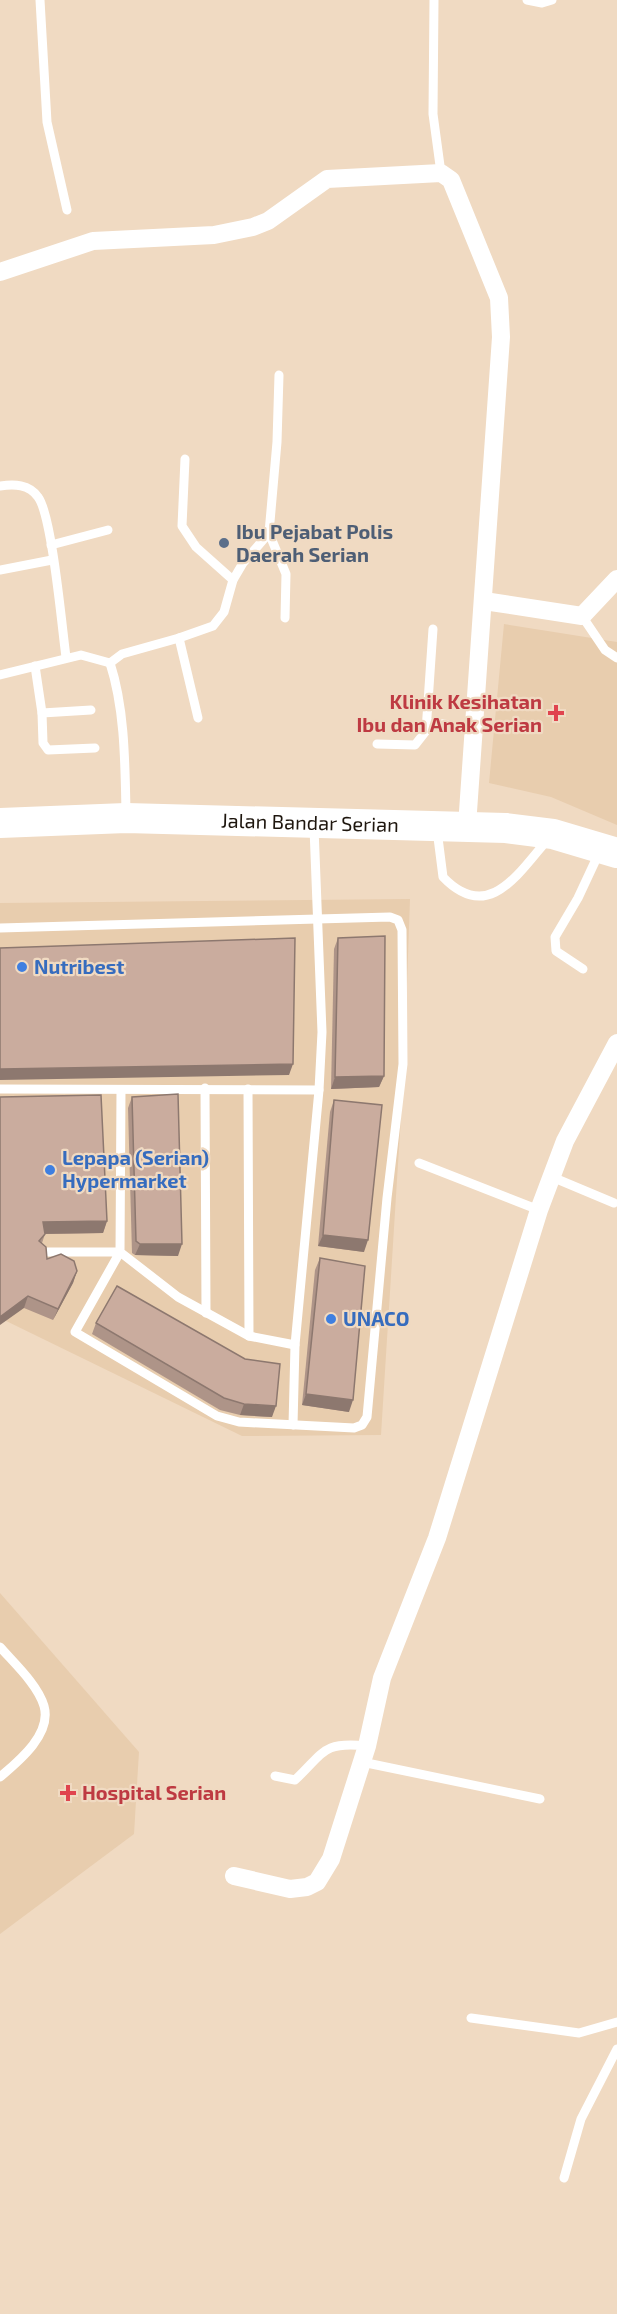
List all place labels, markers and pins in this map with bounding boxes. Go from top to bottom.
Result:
place label: Ibu Pejabat Polis Daerah Serian [236,519,393,566]
marker: Ibu Pejabat Polis Daerah Serian [217,536,231,550]
place label: Klinik Kesihatan Ibu dan Anak Serian [357,689,542,736]
marker: Klinik Kesihatan Ibu dan Anak Serian [547,704,565,722]
place label: Nutribest [34,954,125,978]
marker: Nutribest [15,960,29,974]
place label: Lepapa (Serian) Hypermarket [62,1145,209,1193]
marker: Lepapa (Serian) Hypermarket [43,1163,57,1177]
place label: UNACO [343,1306,409,1330]
marker: UNACO [324,1312,338,1326]
place label: Hospital Serian [82,1780,226,1804]
marker: Hospital Serian [59,1784,77,1802]

